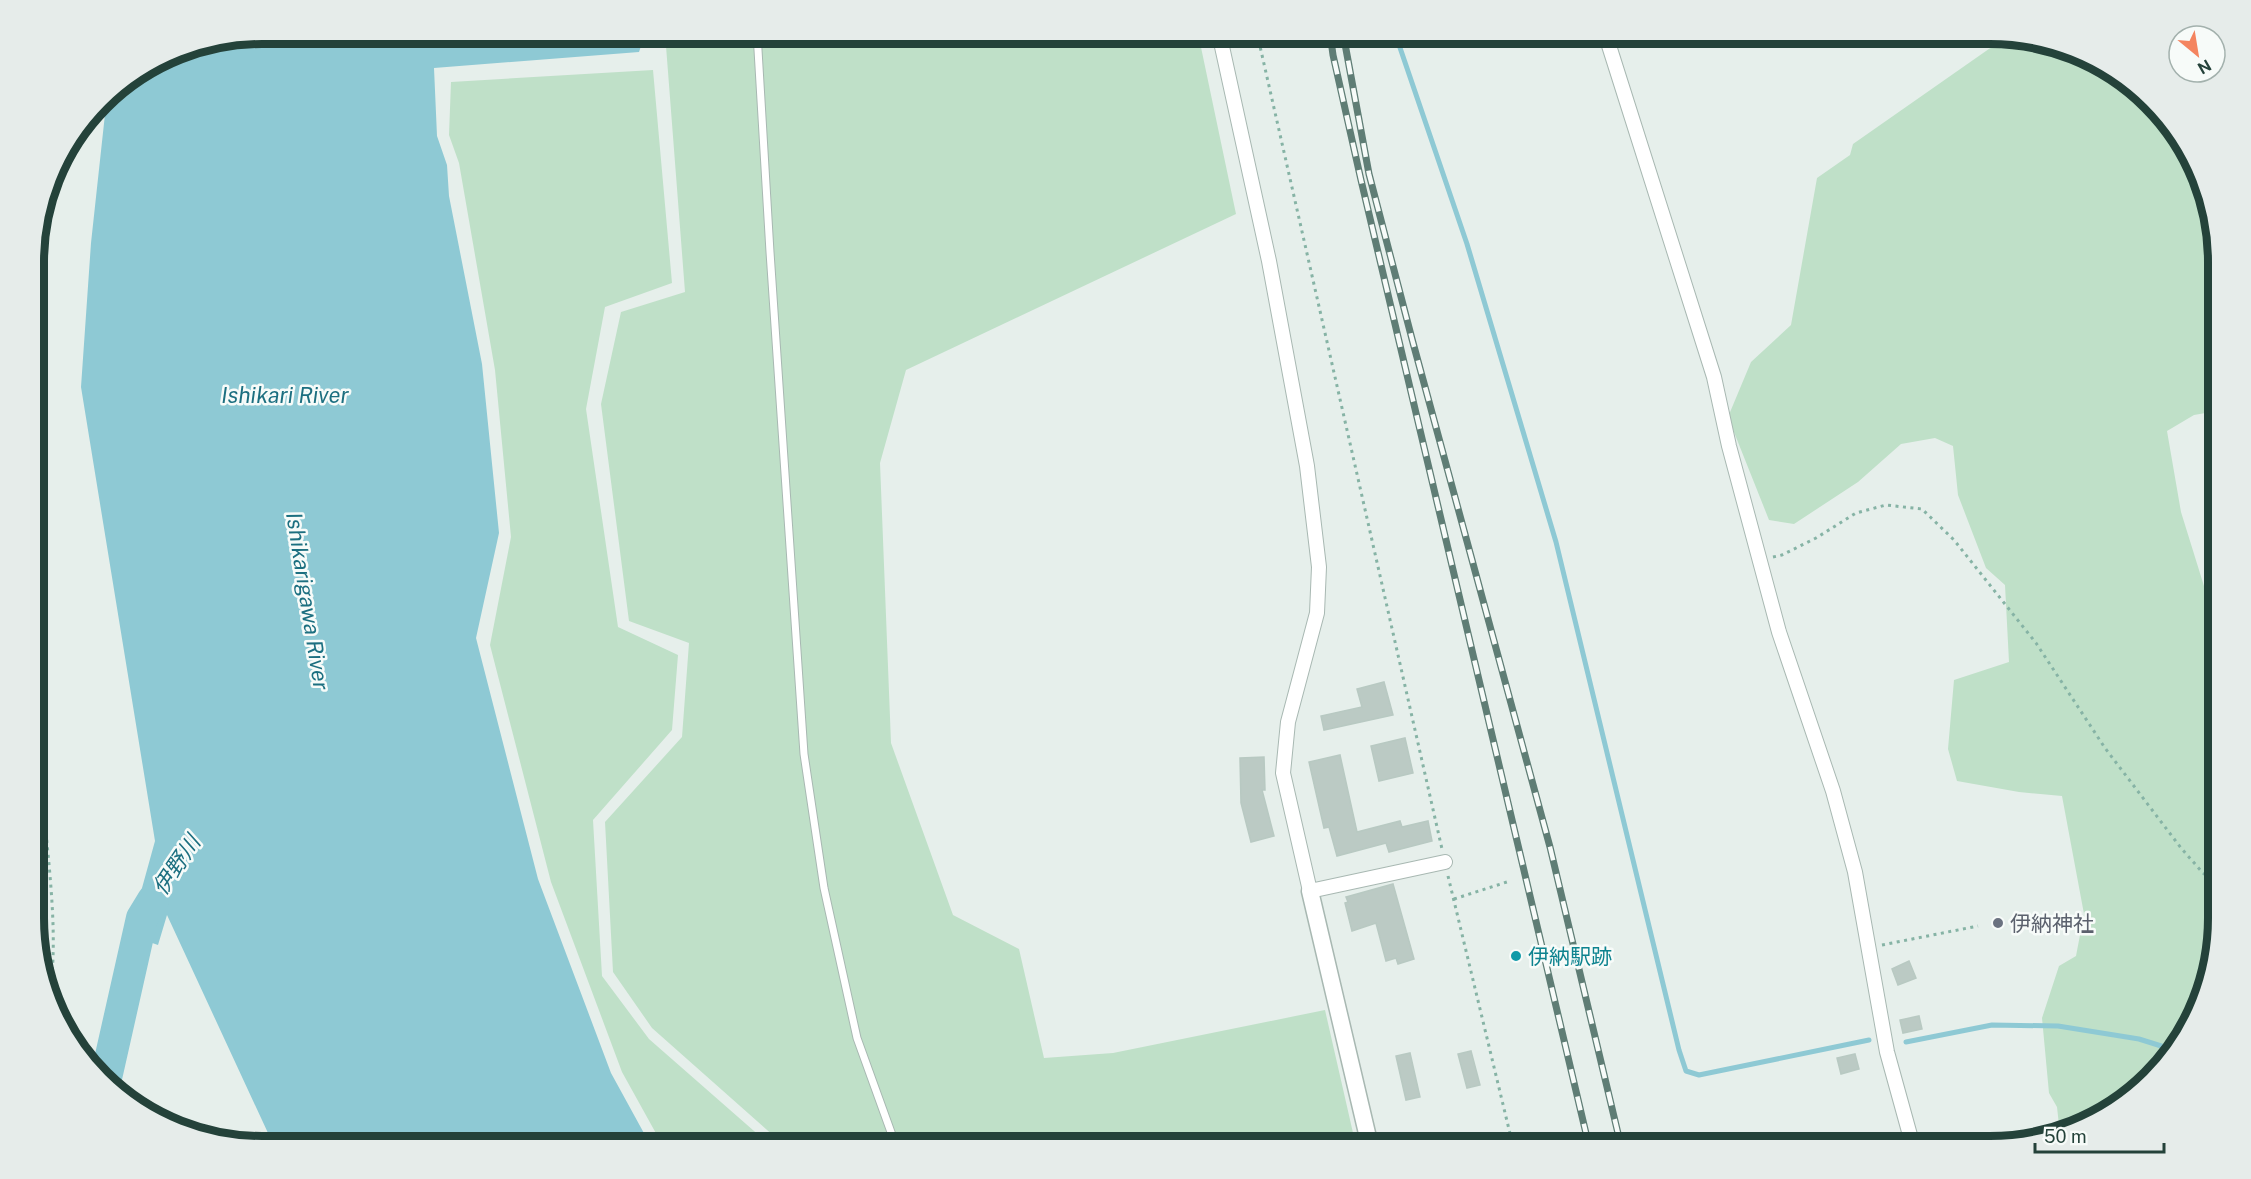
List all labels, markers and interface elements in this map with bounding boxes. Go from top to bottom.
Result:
north arrow [2167,24,2227,84]
text: N [2194,55,2214,78]
water label: Ishikari River [221,382,349,408]
water label: Ishikarigawa River [281,510,335,692]
water label: 伊野川 [147,829,206,900]
place label: 伊納神社 [2010,911,2094,936]
marker: 伊納神社 [1991,916,2005,930]
place label: 伊納駅跡 [1528,944,1612,969]
marker: 伊納駅跡 [1509,949,1523,963]
scale bar [2035,1116,2164,1154]
text: 50 m [2044,1126,2087,1147]

